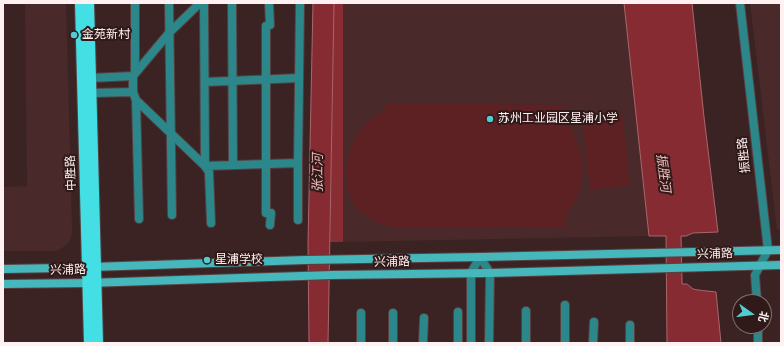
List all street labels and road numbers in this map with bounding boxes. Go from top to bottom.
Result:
street label: 振胜路 [736,136,754,174]
street label: 中胜路 [64,155,80,191]
street label: 兴浦路 [697,247,733,263]
street label: 兴浦路 [374,255,410,271]
street label: 兴浦路 [50,263,86,279]

